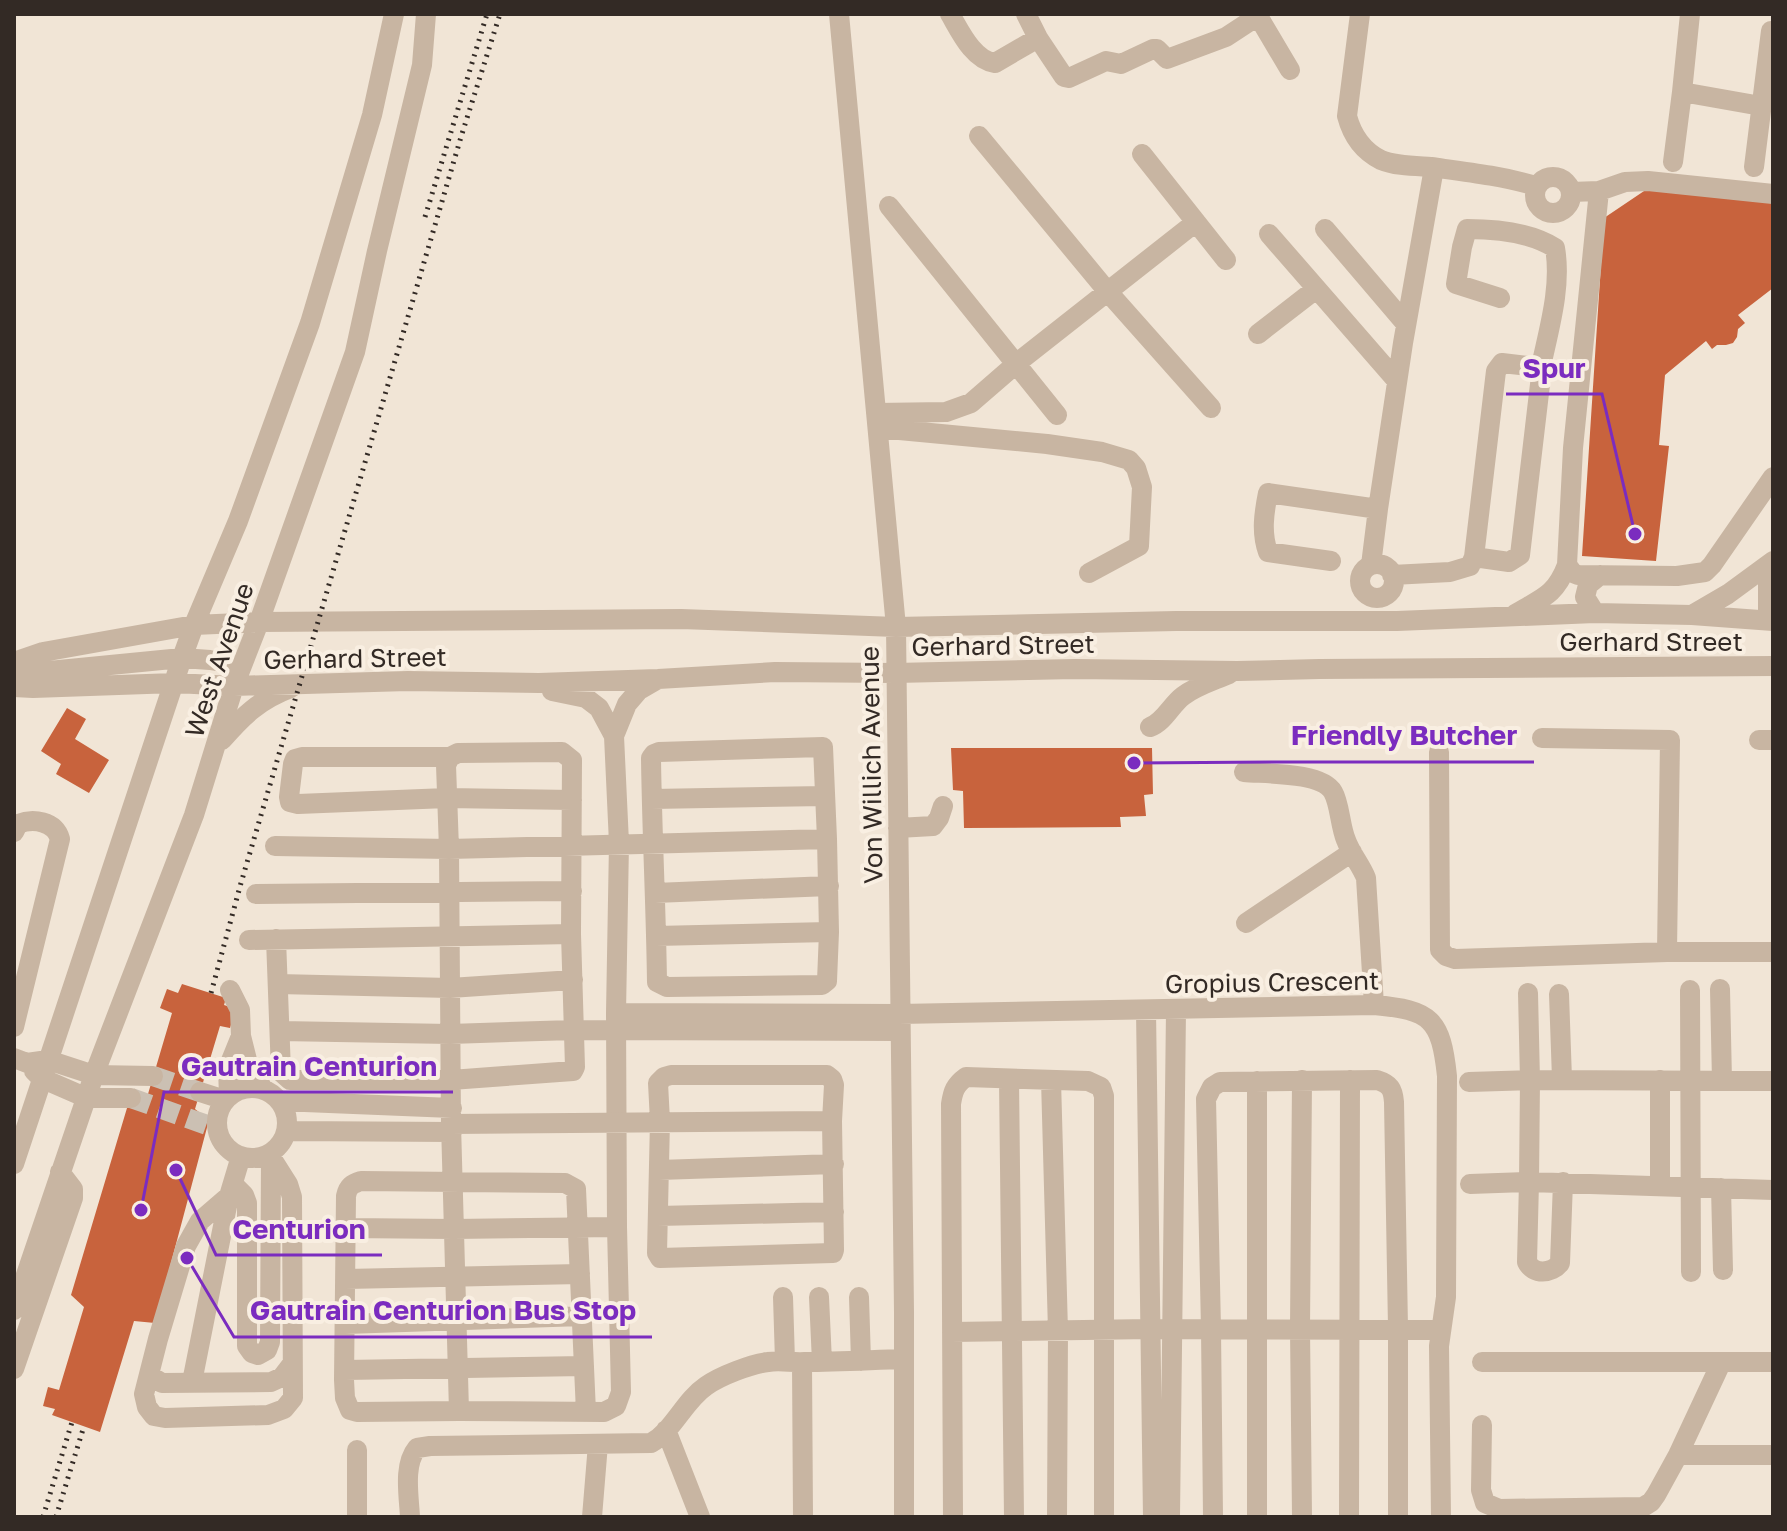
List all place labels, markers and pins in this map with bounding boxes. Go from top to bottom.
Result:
callout: Spur [1506,342,1602,394]
callout: Friendly Butcher [1275,710,1534,762]
callout: Gautrain Centurion [164,1040,453,1092]
callout: Centurion [216,1203,382,1255]
callout: Gautrain Centurion Bus Stop [234,1285,652,1337]

